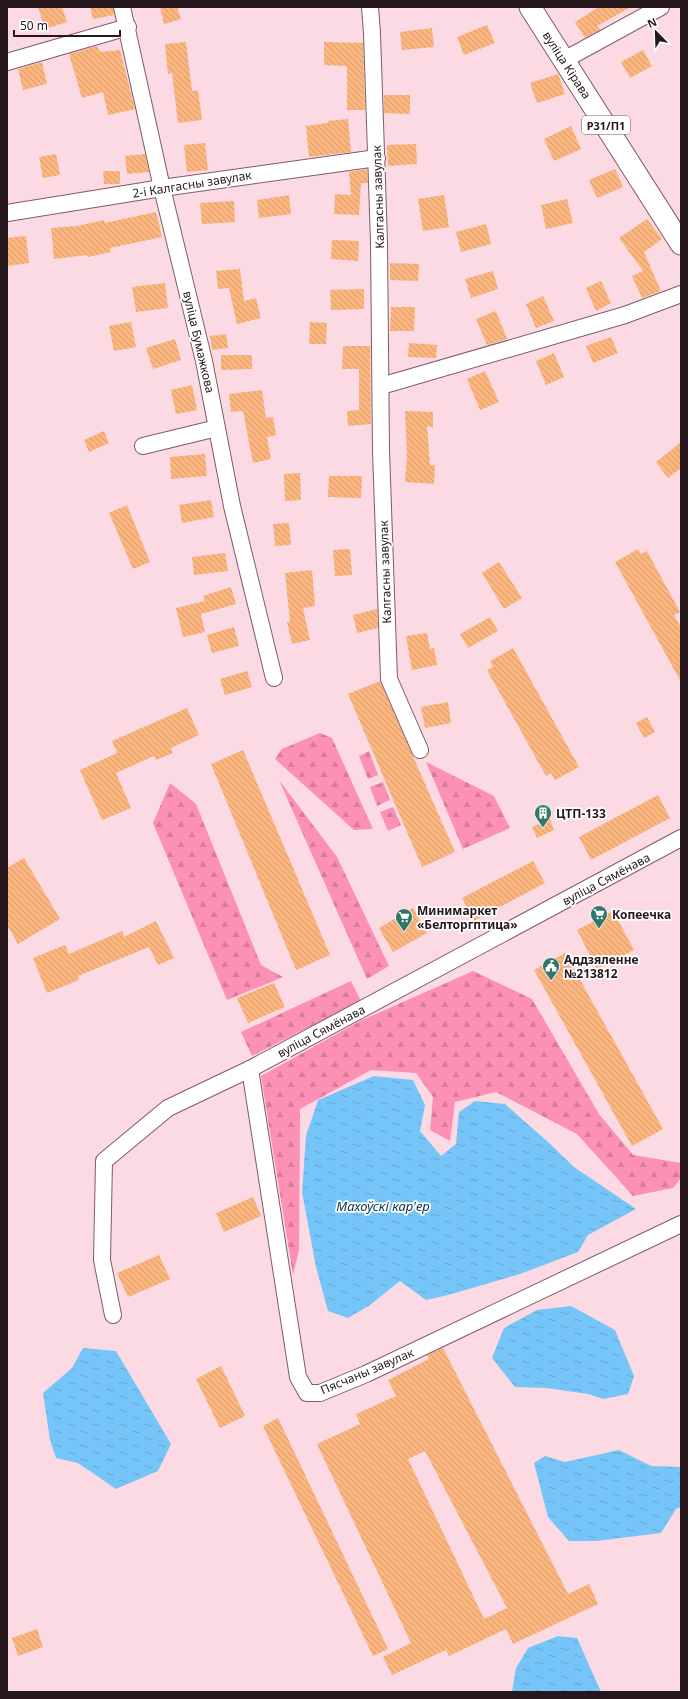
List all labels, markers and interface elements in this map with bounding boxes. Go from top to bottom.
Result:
scale bar [14,12,120,38]
north arrow [636,12,676,52]
text: N [645,14,659,31]
text: 50 m [20,17,48,34]
street label: вуліца Кірава [539,28,595,102]
road number: Р31/П1 [582,116,630,134]
street label: Калгасны завулак [368,144,388,249]
street label: 2-і Калгасны завулак [131,166,253,202]
street label: вуліца Бумажкова [179,289,219,395]
street label: Калгасны завулак [375,519,395,624]
building icon: ЦТП-133 [533,803,553,828]
place label: ЦТП-133 [556,805,606,822]
street label: вуліца Сямёнава [559,849,653,909]
place label: Минимаркет «Белторгптица» [417,902,518,933]
supermarket icon: Копеечка [589,904,609,929]
place label: Копеечка [612,906,671,923]
supermarket icon: Минимаркет «Белторгптица» [394,907,414,932]
place label: Аддзяленне №213812 [564,951,639,982]
public building icon: Аддзяленне №213812 [541,956,561,981]
street label: вуліца Сямёнава [274,1001,368,1061]
water label: Махоўскі кар'ер [336,1197,430,1215]
street label: Пясчаны завулак [318,1343,417,1398]

